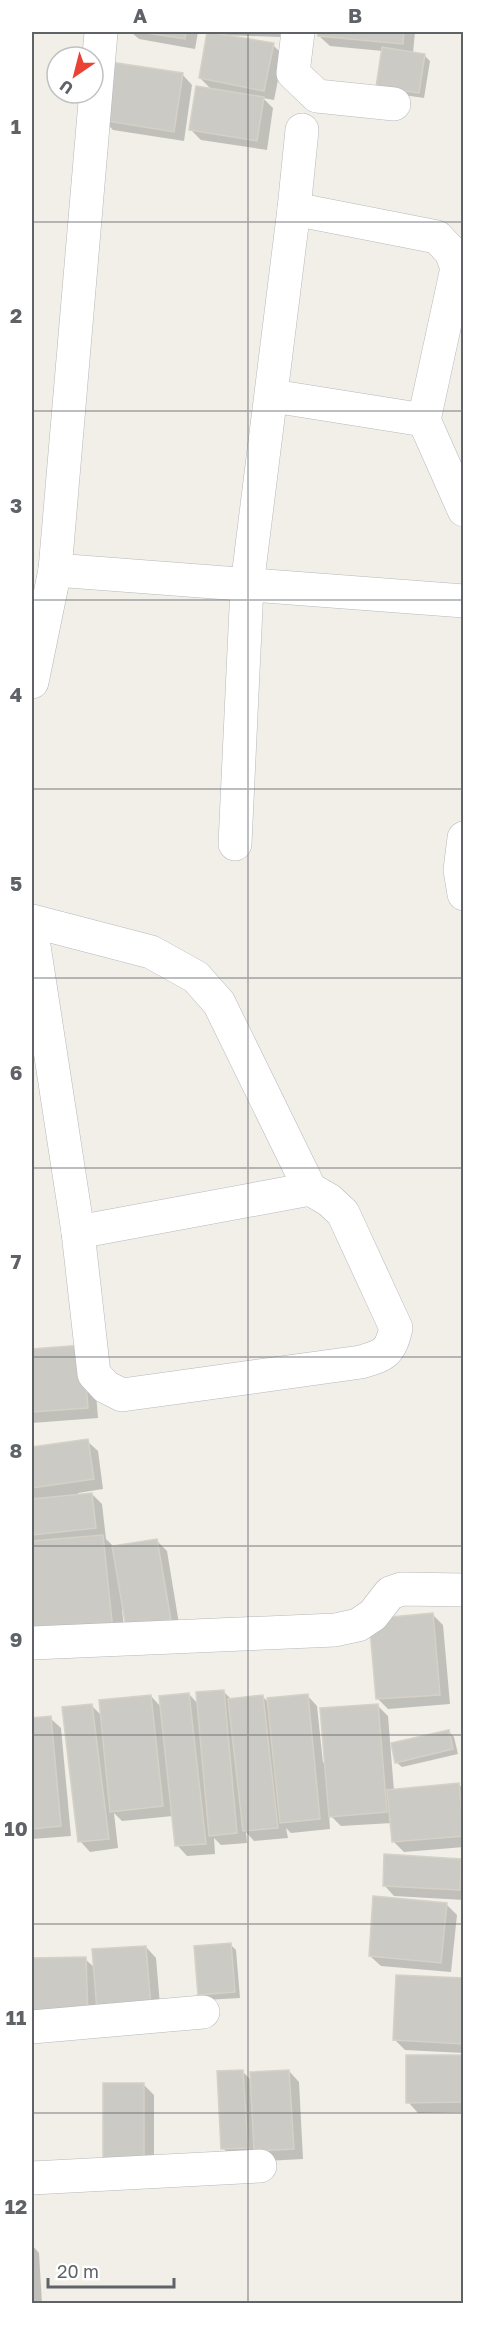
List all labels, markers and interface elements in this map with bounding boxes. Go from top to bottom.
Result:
text: A [133,3,147,27]
text: B [348,3,362,27]
north arrow [45,45,105,105]
text: U [56,76,77,99]
text: 1 [11,114,21,138]
text: 2 [10,303,22,327]
text: 3 [10,493,22,517]
text: 4 [10,682,22,706]
text: 5 [10,871,22,895]
text: 6 [10,1060,22,1084]
text: 7 [11,1249,22,1273]
text: 8 [10,1438,22,1462]
text: 9 [10,1627,22,1651]
text: 10 [4,1816,28,1840]
text: 11 [6,2005,26,2029]
text: 12 [5,2194,27,2218]
scale bar [48,2251,174,2289]
text: 20 m [57,2260,99,2282]

